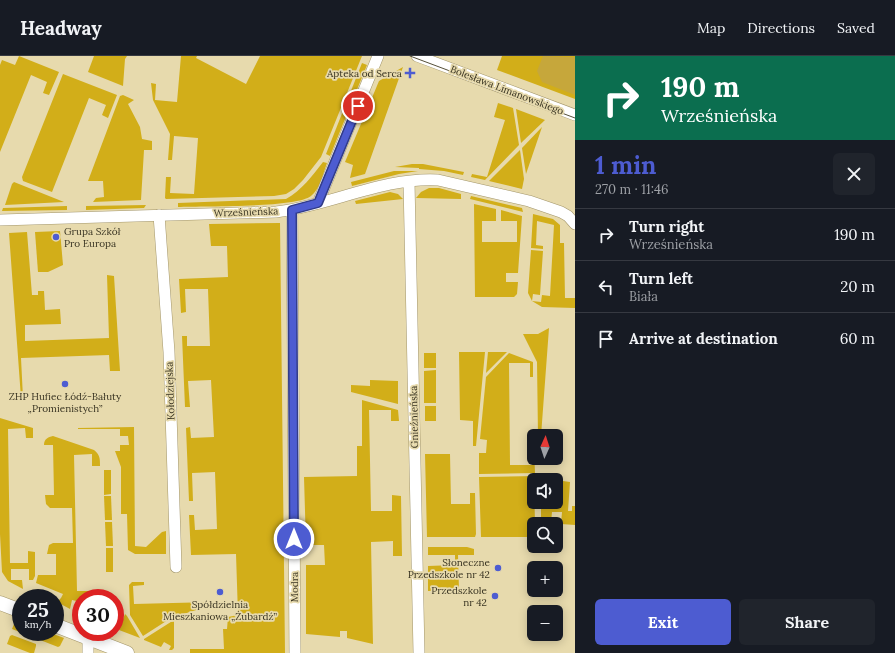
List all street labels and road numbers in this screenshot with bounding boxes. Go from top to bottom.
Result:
street label: Bolesława Limanowskiego [448,62,566,118]
street label: Wrześnieńska [213,204,279,220]
street label: Kołodziejska [162,362,178,420]
street label: Gnieźnieńska [407,386,421,448]
street label: Modra [288,572,301,602]

